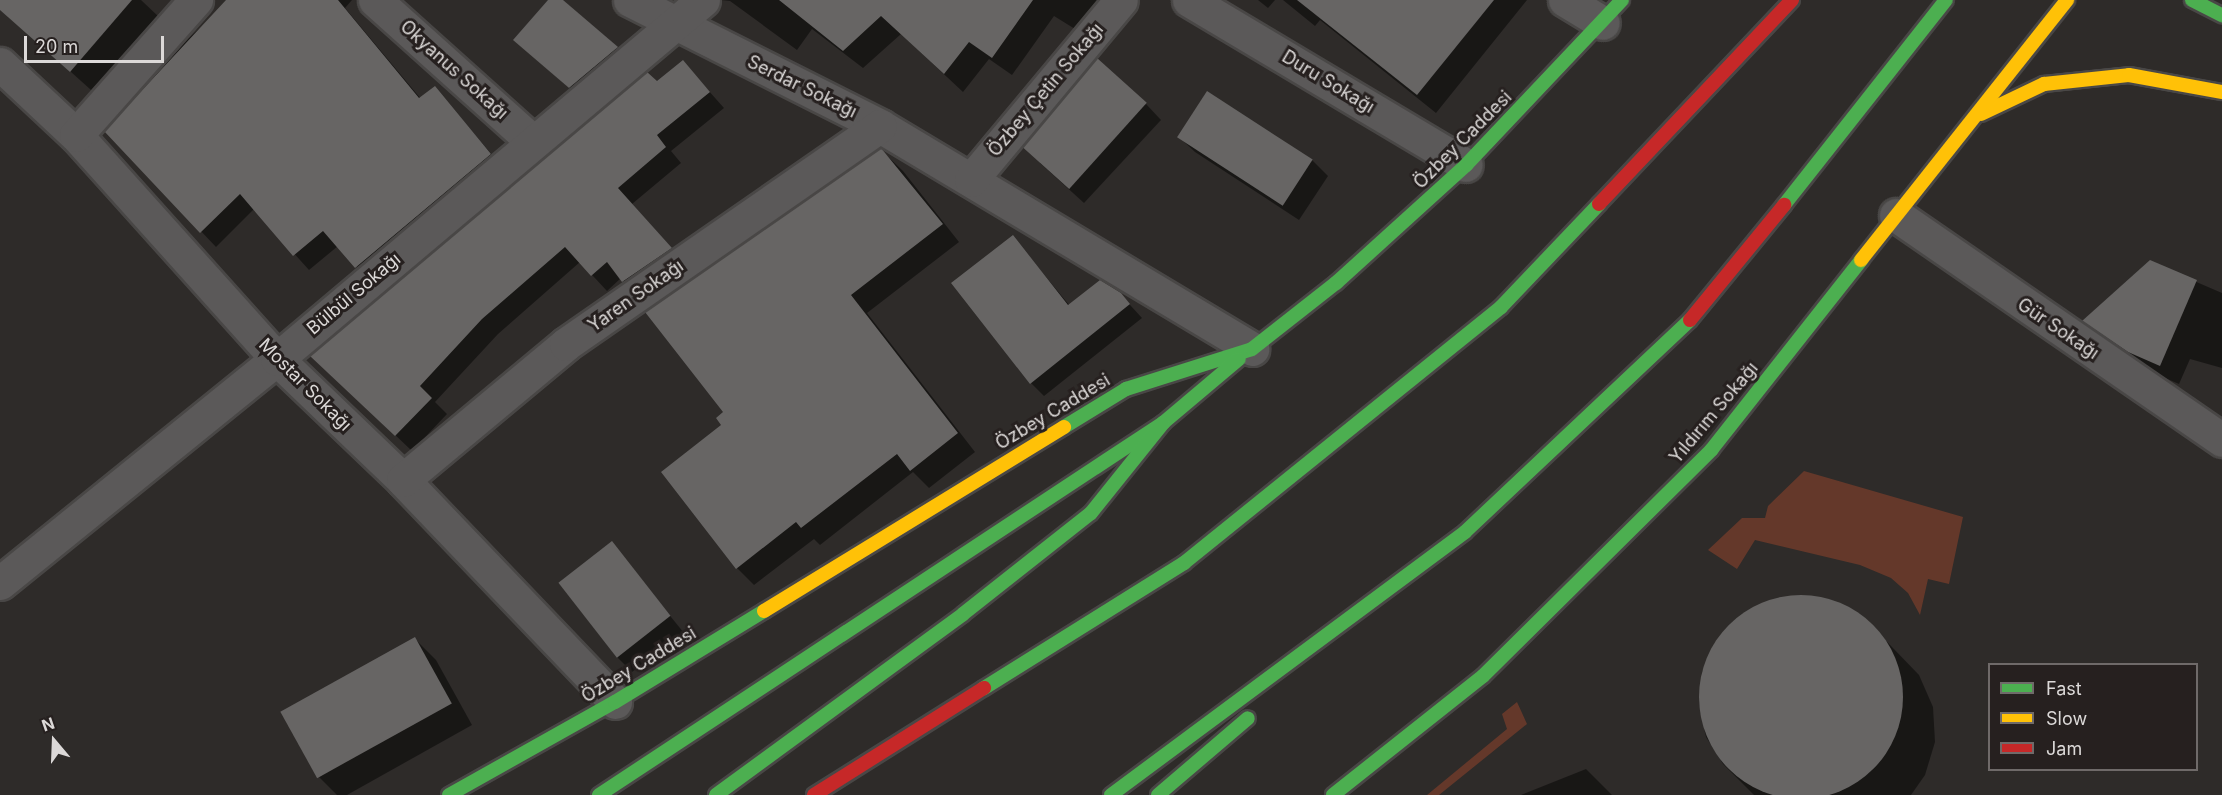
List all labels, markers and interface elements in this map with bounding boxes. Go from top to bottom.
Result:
street label: Okyanus Sokağı [396,16,512,124]
street label: Özbey Çetin Sokağı [984,19,1108,161]
scale bar [27,24,166,62]
text: 20 m [35,36,78,57]
street label: Duru Sokağı [1278,46,1378,118]
street label: Serdar Sokağı [744,51,860,123]
street label: Özbey Caddesi [1410,87,1516,193]
street label: Bülbül Sokağı [303,249,405,339]
street label: Yaren Sokağı [584,255,688,337]
street label: Gür Sokağı [2013,294,2103,364]
street label: Mostar Sokağı [254,334,356,436]
street label: Yıldırım Sokağı [1665,358,1763,468]
street label: Özbey Caddesi [992,369,1114,455]
street label: Özbey Caddesi [578,622,700,708]
legend [1988,663,2198,771]
text: Fast [2046,678,2082,699]
text: Slow [2046,708,2087,729]
north arrow [24,711,84,771]
text: N [39,713,57,735]
text: Jam [2046,738,2082,759]

